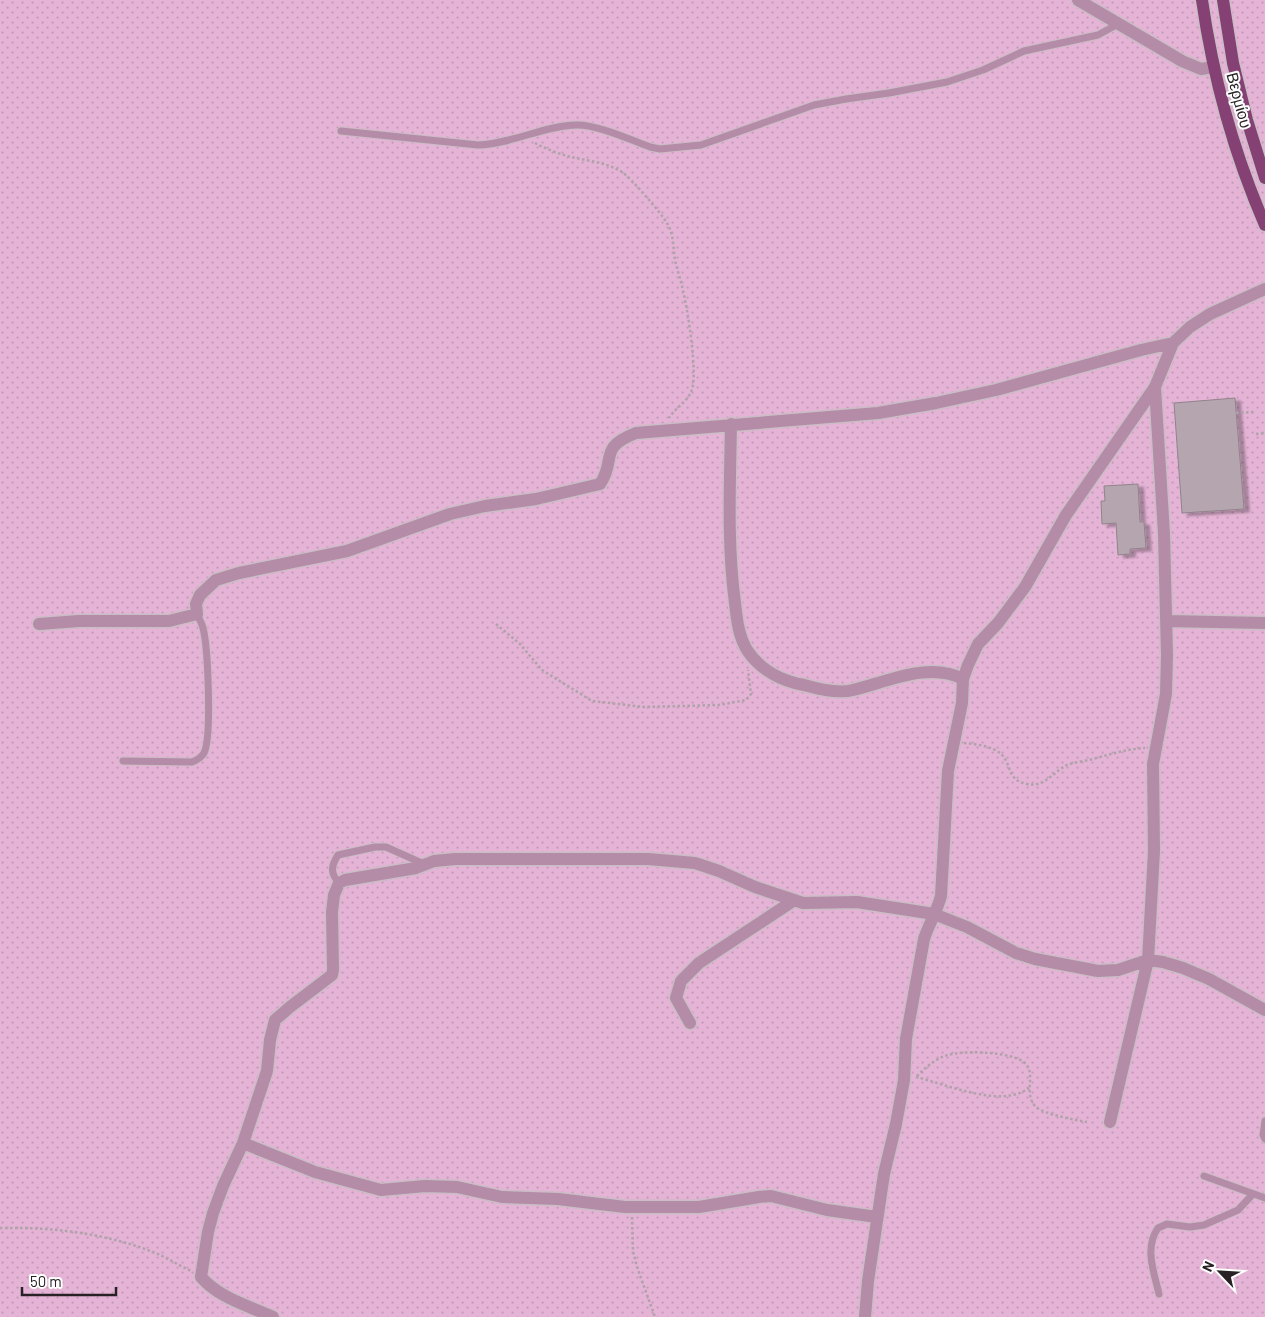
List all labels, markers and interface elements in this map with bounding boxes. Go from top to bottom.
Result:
street label: Βερμίου [1223,70,1257,130]
north arrow [1195,1247,1245,1297]
text: N [1198,1258,1217,1274]
scale bar [22,1264,116,1296]
text: 50 m [30,1272,62,1290]

